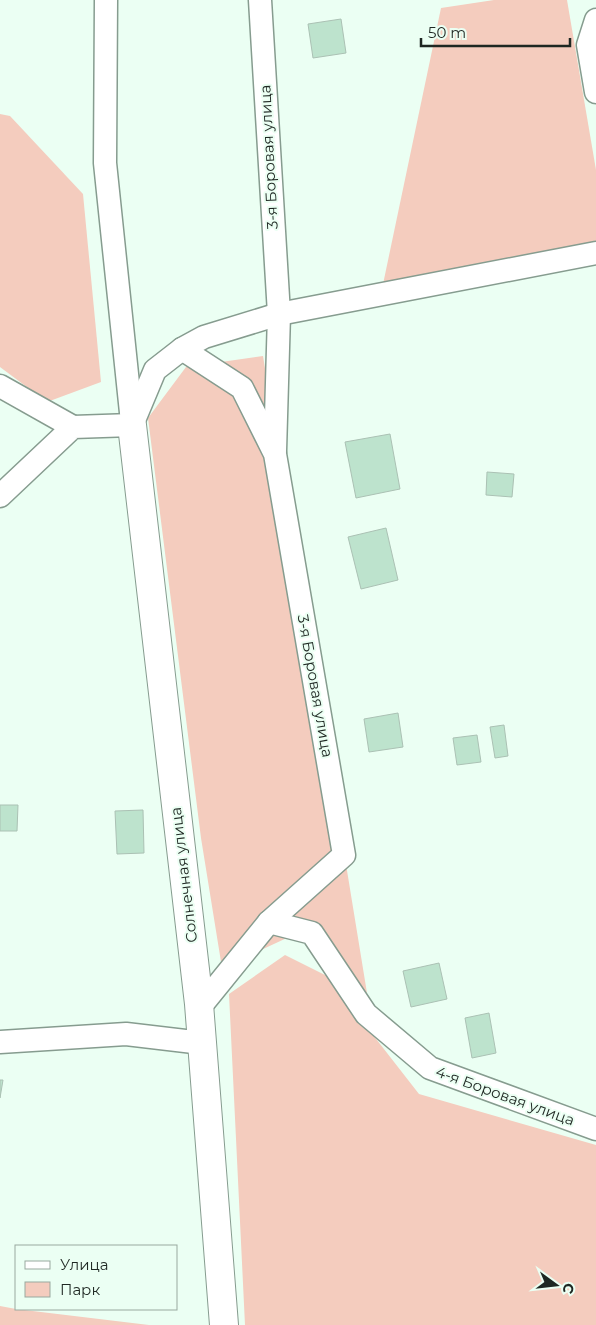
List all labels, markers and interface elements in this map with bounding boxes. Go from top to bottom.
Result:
scale bar [421,15,570,47]
text: 50 m [428,23,466,42]
street label: 3-я Боровая улица [255,84,282,230]
street label: 3-я Боровая улица [294,613,337,759]
street label: Солнечная улица [166,806,201,944]
street label: 4-я Боровая улица [433,1062,577,1130]
legend [15,1245,178,1310]
text: Улица [60,1255,108,1274]
north arrow [531,1260,581,1310]
text: Парк [60,1280,100,1299]
text: С [559,1281,579,1296]

